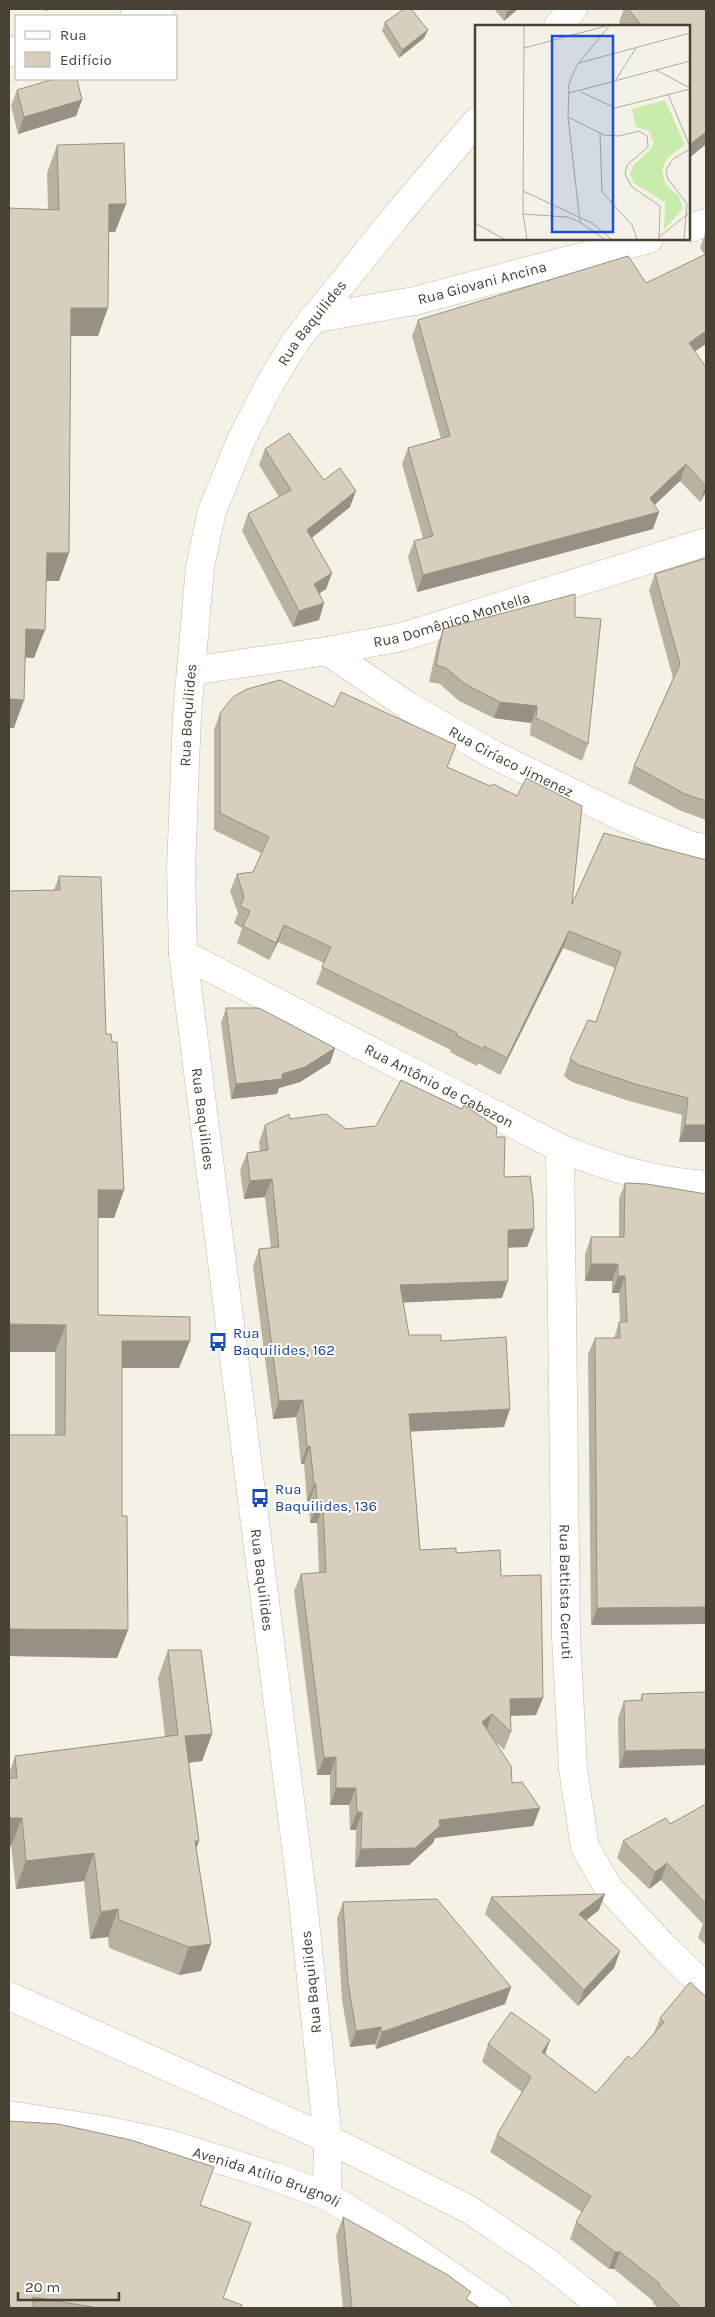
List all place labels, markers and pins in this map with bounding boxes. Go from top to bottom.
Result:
place label: Rua Baquilides, 162 [233,1324,335,1359]
bus stop icon: Rua Baquilides, 162 [207,1331,229,1353]
place label: Rua Baquilides, 136 [275,1480,377,1515]
bus stop icon: Rua Baquilides, 136 [249,1487,271,1509]

